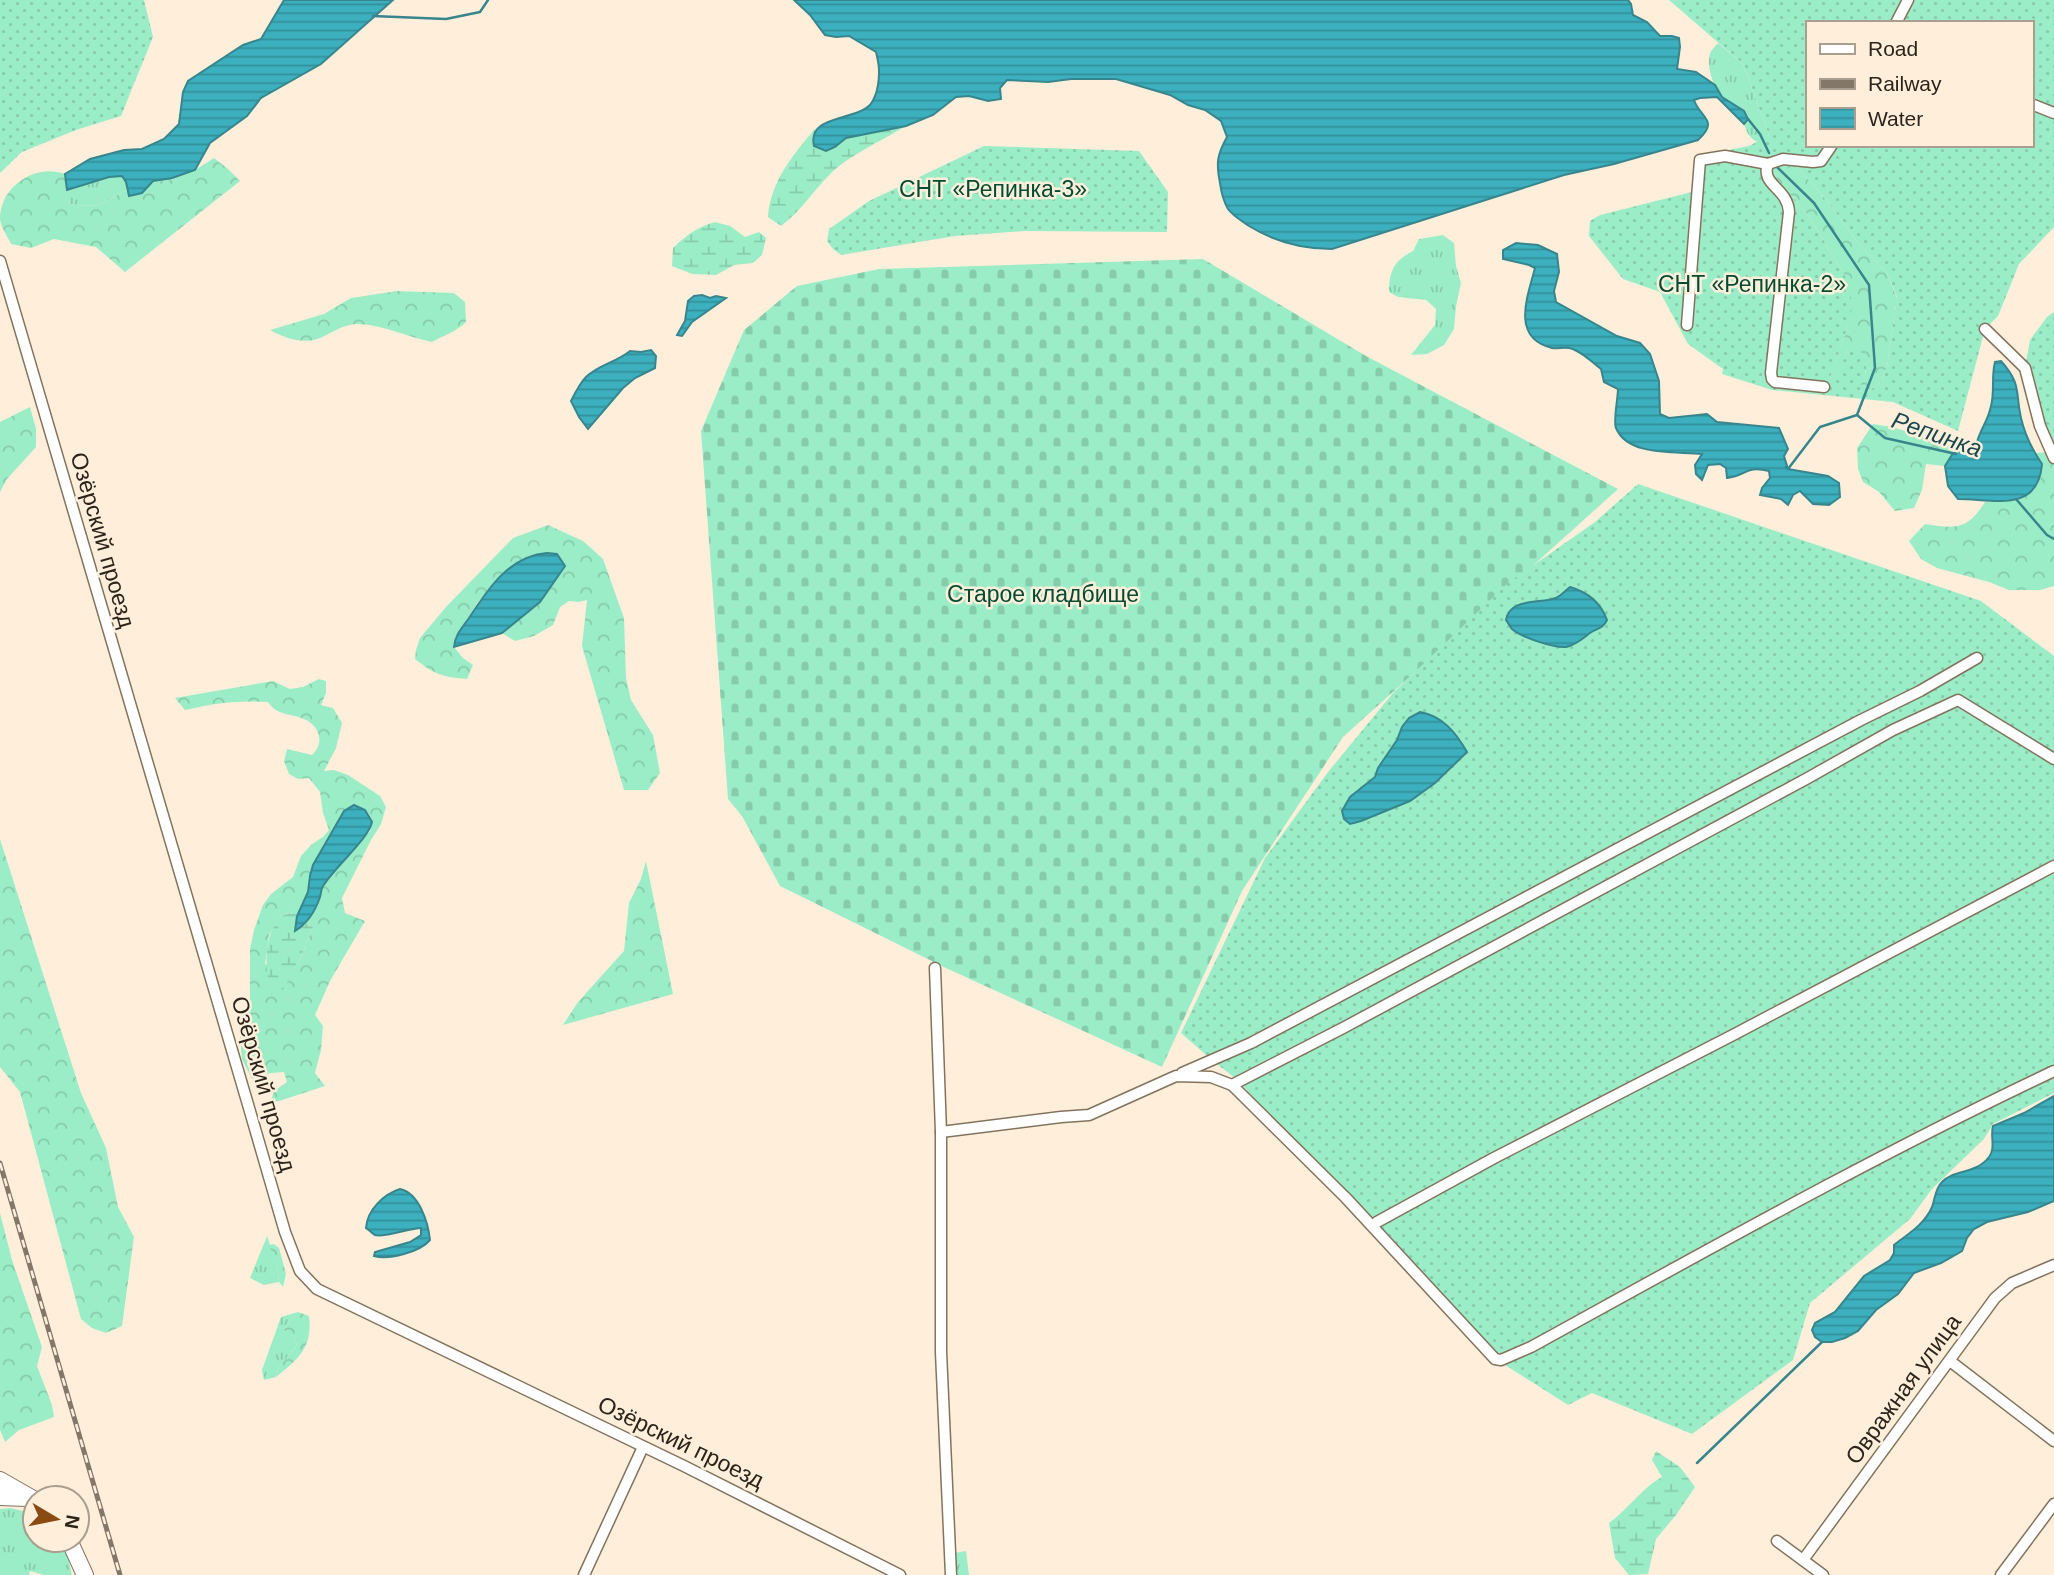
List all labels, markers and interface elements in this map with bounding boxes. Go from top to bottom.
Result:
legend [1806,21,2033,147]
text: Road [1868,37,1918,60]
text: Railway [1868,72,1942,95]
text: Water [1868,107,1923,130]
park label: СНТ «Репинка-3» [899,176,1087,202]
park label: СНТ «Репинка-2» [1658,271,1846,297]
water label: Репинка [1888,406,1986,462]
street label: Озёрский проезд [65,449,141,631]
park label: Старое кладбище [947,581,1139,607]
street label: Озёрский проезд [226,993,302,1175]
street label: Овражная улица [1840,1309,1966,1469]
street label: Озёрский проезд [594,1391,769,1494]
north arrow [21,1484,91,1554]
text: N [61,1513,84,1530]

